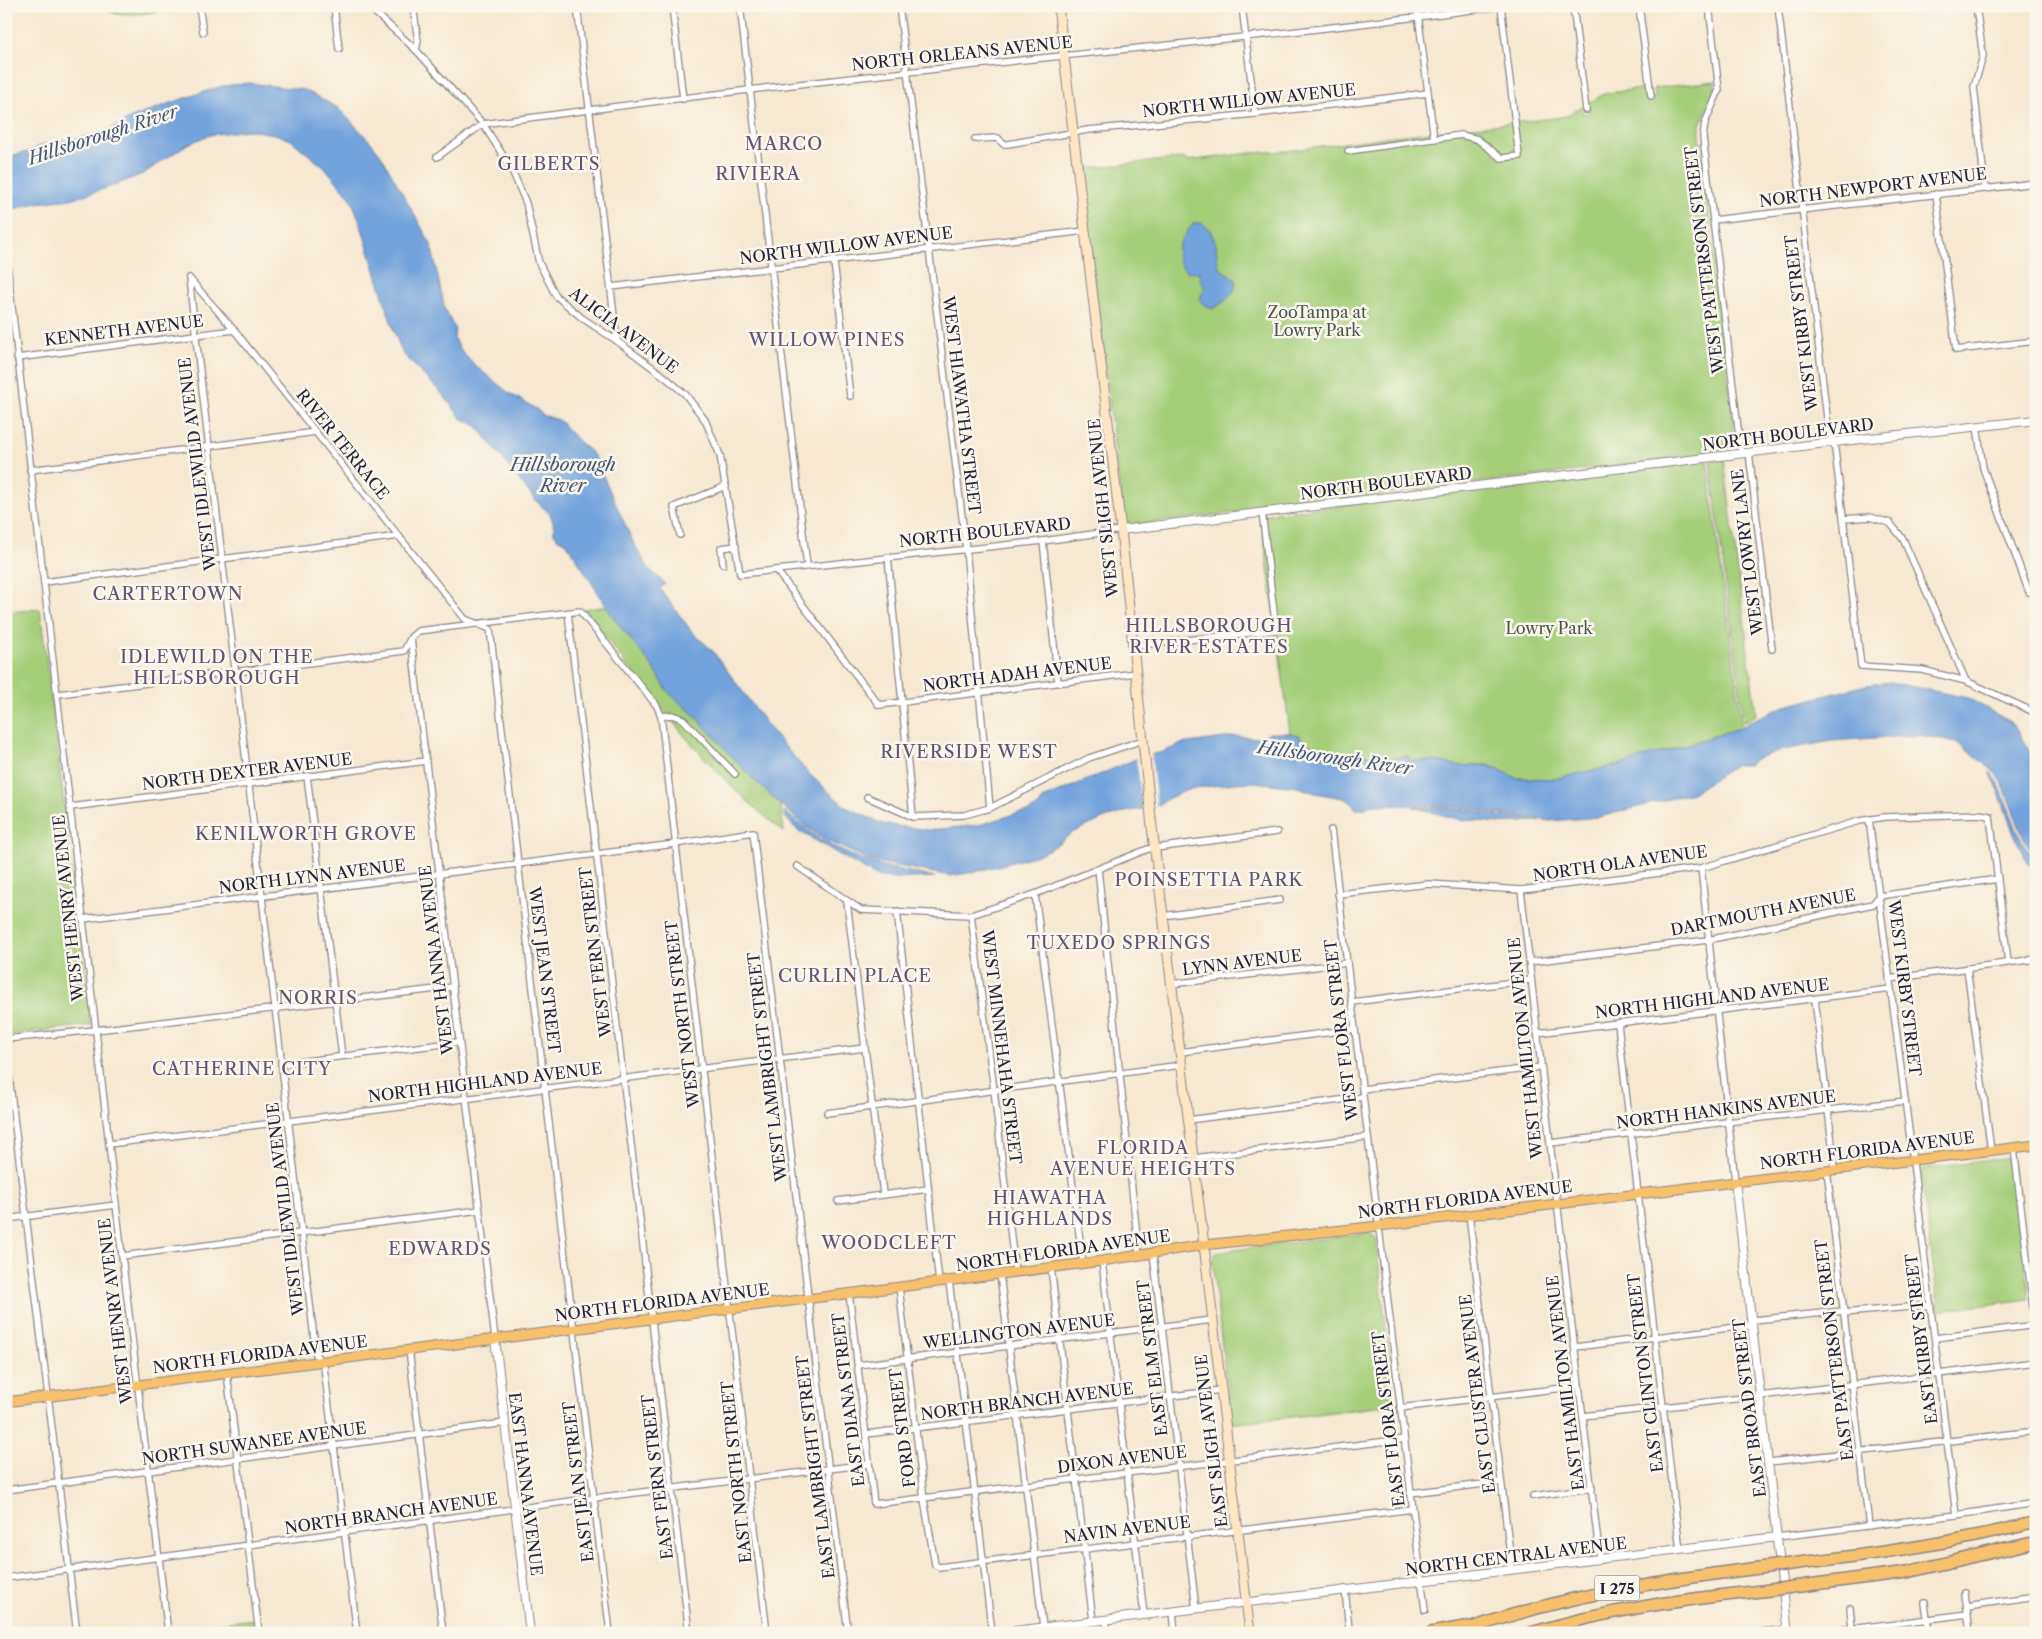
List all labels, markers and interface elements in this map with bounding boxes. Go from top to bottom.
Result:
street label: NORTH ORLEANS AVENUE [851,31,1073,75]
street label: NORTH WILLOW AVENUE [1141,79,1357,121]
water label: Hillsborough River [23,100,182,170]
district label: MARCO [745,133,823,155]
street label: WEST PATTERSON STREET [1680,145,1728,376]
district label: GILBERTS [497,153,601,175]
district label: RIVIERA [715,163,801,185]
street label: NORTH NEWPORT AVENUE [1758,163,1988,211]
street label: NORTH WILLOW AVENUE [738,222,954,268]
street label: WEST KIRBY STREET [1780,234,1822,413]
street label: ALICIA AVENUE [565,282,682,377]
street label: WEST HIAWATHA STREET [939,294,985,515]
park label: ZooTampa at Lowry Park [1267,302,1367,340]
street label: KENNETH AVENUE [43,310,205,350]
district label: WILLOW PINES [748,329,905,351]
street label: WEST IDLEWILD AVENUE [174,356,220,573]
street label: RIVER TERRACE [292,385,394,503]
street label: NORTH BOULEVARD [1701,414,1875,454]
street label: WEST SLIGH AVENUE [1084,418,1122,599]
water label: Hillsborough River [508,454,616,497]
street label: NORTH BOULEVARD [1299,463,1473,503]
street label: WEST LOWRY LANE [1727,468,1767,637]
street label: NORTH BOULEVARD [898,513,1072,551]
district label: CARTERTOWN [92,583,244,605]
district label: HILLSBOROUGH RIVER ESTATES [1125,615,1293,658]
park label: Lowry Park [1505,618,1593,638]
district label: IDLEWILD ON THE HILLSBOROUGH [120,646,314,689]
street label: NORTH ADAH AVENUE [921,652,1113,696]
water label: Hillsborough River [1254,736,1416,780]
district label: RIVERSIDE WEST [880,741,1058,763]
street label: NORTH DEXTER AVENUE [141,748,353,794]
street label: WEST HENRY AVENUE [48,814,88,1003]
district label: KENILWORTH GROVE [195,823,417,845]
street label: NORTH OLA AVENUE [1532,841,1708,885]
street label: NORTH LYNN AVENUE [218,855,406,897]
street label: WEST HANNA AVENUE [414,864,458,1057]
street label: WEST FERN STREET [575,865,616,1039]
district label: POINSETTIA PARK [1114,869,1304,891]
street label: DARTMOUTH AVENUE [1669,884,1857,940]
street label: WEST JEAN STREET [525,885,565,1054]
street label: WEST KIRBY STREET [1884,898,1926,1077]
street label: WEST NORTH STREET [661,919,704,1110]
street label: WEST MINNEHAHA STREET [978,928,1026,1165]
district label: TUXEDO SPRINGS [1027,932,1211,954]
street label: WEST HAMILTON AVENUE [1503,936,1547,1161]
street label: WEST FLORA STREET [1320,938,1362,1123]
street label: LYNN AVENUE [1181,945,1303,979]
street label: WEST LAMBRIGHT STREET [743,951,791,1184]
district label: CURLIN PLACE [778,965,932,987]
street label: NORTH HIGHLAND AVENUE [1594,974,1830,1022]
district label: NORRIS [278,987,358,1009]
district label: CATHERINE CITY [152,1058,332,1080]
street label: NORTH HIGHLAND AVENUE [367,1058,603,1106]
street label: NORTH HANKINS AVENUE [1615,1086,1837,1132]
street label: WEST IDLEWILD AVENUE [262,1101,308,1318]
street label: NORTH FLORIDA AVENUE [1758,1127,1976,1173]
district label: FLORIDA AVENUE HEIGHTS [1049,1137,1236,1180]
street label: NORTH FLORIDA AVENUE [1356,1176,1574,1222]
district label: HIAWATHA HIGHLANDS [987,1187,1113,1230]
street label: WEST HENRY AVENUE [94,1217,136,1406]
street label: NORTH FLORIDA AVENUE [955,1225,1171,1275]
district label: WOODCLEFT [820,1232,957,1254]
district label: EDWARDS [388,1238,492,1260]
street label: EAST PATTERSON STREET [1810,1238,1858,1462]
street label: EAST KIRBY STREET [1901,1253,1941,1425]
street label: EAST CLINTON STREET [1623,1272,1667,1474]
street label: EAST HAMILTON AVENUE [1542,1274,1588,1492]
street label: NORTH FLORIDA AVENUE [553,1279,771,1325]
street label: EAST ELM STREET [1132,1279,1172,1437]
street label: EAST CLUSTER AVENUE [1455,1293,1499,1495]
street label: WELLINGTON AVENUE [921,1309,1116,1353]
street label: EAST DIANA STREET [827,1312,869,1488]
street label: EAST BROAD STREET [1728,1317,1770,1499]
street label: EAST FLORA STREET [1367,1330,1409,1508]
street label: NORTH FLORIDA AVENUE [151,1331,369,1377]
street label: EAST SLIGH AVENUE [1190,1353,1232,1529]
street label: EAST LAMBRIGHT STREET [791,1354,839,1580]
street label: FORD STREET [885,1367,919,1489]
street label: NORTH BRANCH AVENUE [919,1378,1135,1424]
street label: EAST NORTH STREET [716,1380,756,1564]
street label: EAST HANNA AVENUE [505,1391,547,1577]
street label: EAST FERN STREET [637,1393,677,1561]
street label: EAST JEAN STREET [558,1400,598,1564]
street label: NORTH SUWANEE AVENUE [141,1417,367,1469]
street label: DIXON AVENUE [1056,1441,1188,1477]
street label: NORTH BRANCH AVENUE [283,1488,499,1538]
street label: NAVIN AVENUE [1062,1511,1192,1547]
street label: NORTH CENTRAL AVENUE [1404,1532,1628,1580]
road number: I 275 [1594,1576,1640,1600]

